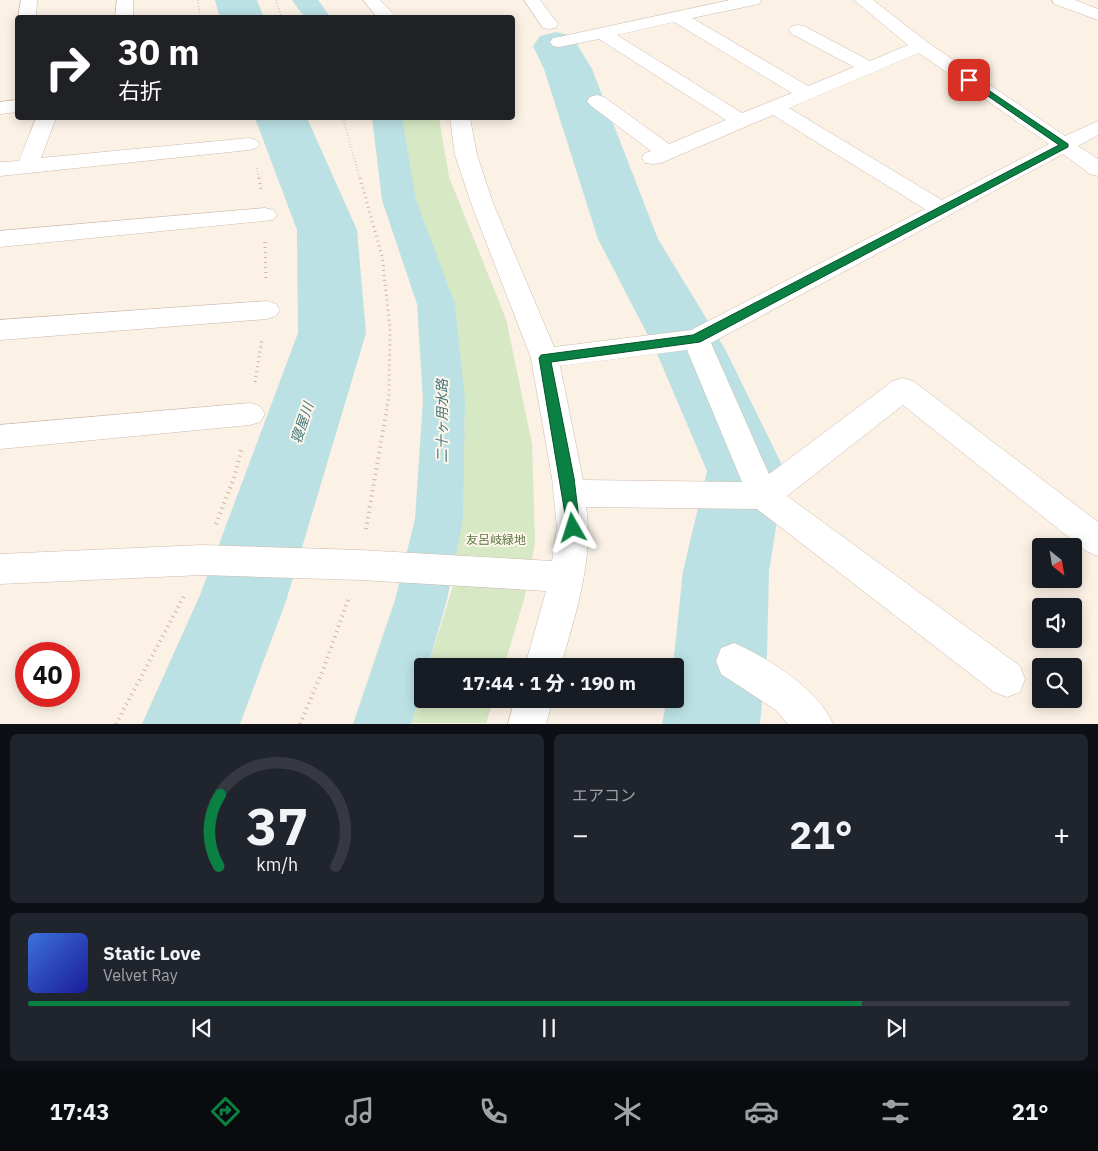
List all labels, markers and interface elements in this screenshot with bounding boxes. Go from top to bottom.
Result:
text: 30 m [118,29,200,75]
icon: right [35,35,100,100]
pin [948,59,990,101]
icon: arrive [955,66,983,94]
text: 右折 [118,76,162,105]
water label: 二十ヶ用水路 [433,378,451,463]
water label: 寝屋川 [287,398,318,446]
position arrow [546,501,598,553]
park label: 友呂岐緑地 [466,532,526,547]
north arrow [1032,538,1082,588]
map controls [1032,538,1082,708]
button: sound [1032,598,1082,648]
speed limit sign: 40 [15,642,80,707]
button: search [1032,658,1082,708]
text: 17:44 · 1 分 · 190 m [462,671,636,695]
text: エアコン [572,785,636,805]
text: 37 [246,792,308,859]
text: 21° [789,810,853,859]
text: − [572,816,589,853]
text: + [1053,816,1070,853]
text: km/h [256,853,298,876]
text: Static Love [103,941,201,965]
text: Velvet Ray [103,965,178,985]
icon: previous [188,1014,216,1042]
icon: pause [535,1014,563,1042]
icon: next [882,1014,910,1042]
icon: directions [208,1094,243,1129]
icon: music [342,1094,377,1129]
icon: phone [476,1094,511,1129]
icon: climate [610,1094,645,1129]
icon: car [744,1094,779,1129]
icon: filters [878,1094,913,1129]
text: 17:43 [49,1097,110,1126]
text: 21° [1012,1097,1048,1126]

